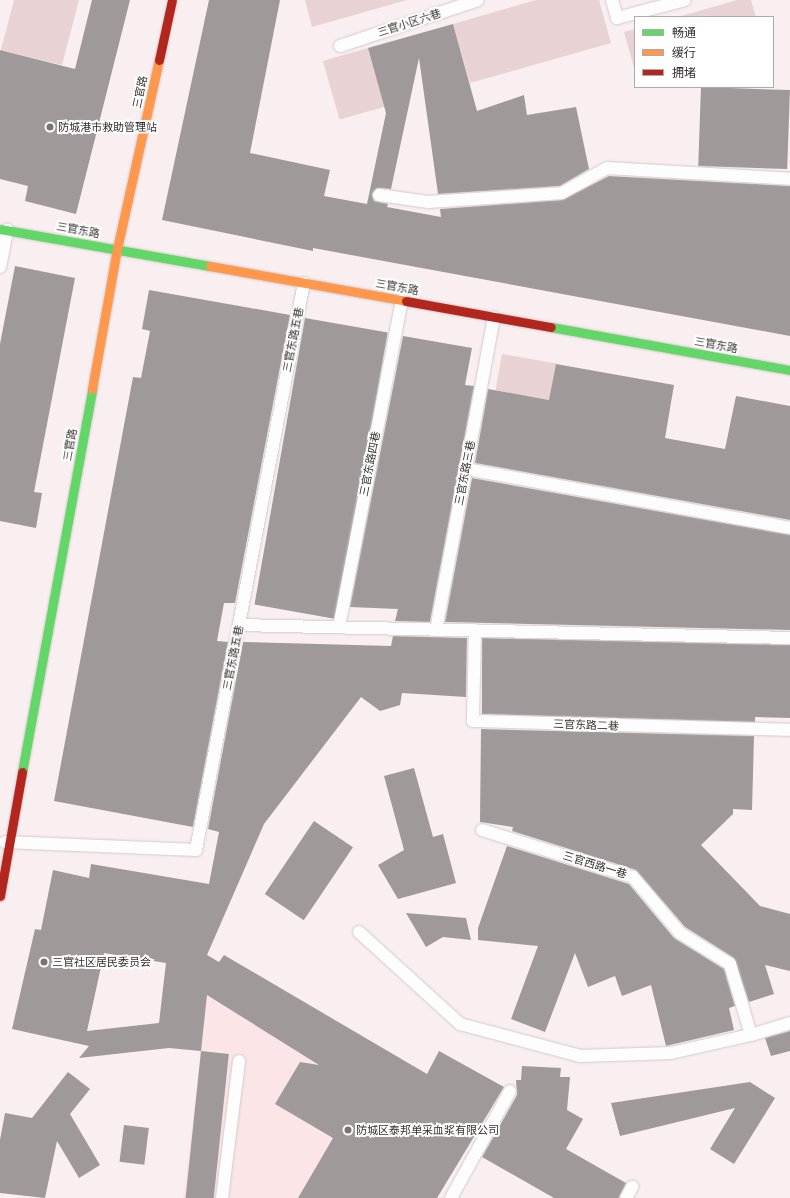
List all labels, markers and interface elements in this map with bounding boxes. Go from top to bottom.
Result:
street label: 三官小区六巷 [376,7,442,39]
legend [634,16,774,88]
text: 畅通 [672,25,696,41]
text: 缓行 [672,45,696,61]
text: 拥堵 [672,65,696,81]
street label: 三官路 [130,74,150,110]
place label: 防城港市救助管理站 [58,120,157,134]
marker: 防城港市救助管理站 [45,122,55,132]
street label: 三官东路 [55,220,101,240]
street label: 三官东路 [374,277,420,297]
street label: 三官东路五巷 [280,306,306,374]
street label: 三官东路 [693,335,739,355]
street label: 三官路 [61,428,79,462]
street label: 三官东路四巷 [357,430,383,498]
street label: 三官东路三巷 [452,439,478,507]
street label: 三官东路五巷 [220,624,246,692]
street label: 三官东路二巷 [553,717,619,733]
street label: 三官西路一巷 [562,849,628,881]
place label: 三官社区居民委员会 [52,955,151,969]
marker: 三官社区居民委员会 [39,957,49,967]
place label: 防城区泰邦单采血浆有限公司 [356,1123,499,1137]
marker: 防城区泰邦单采血浆有限公司 [343,1125,353,1135]

